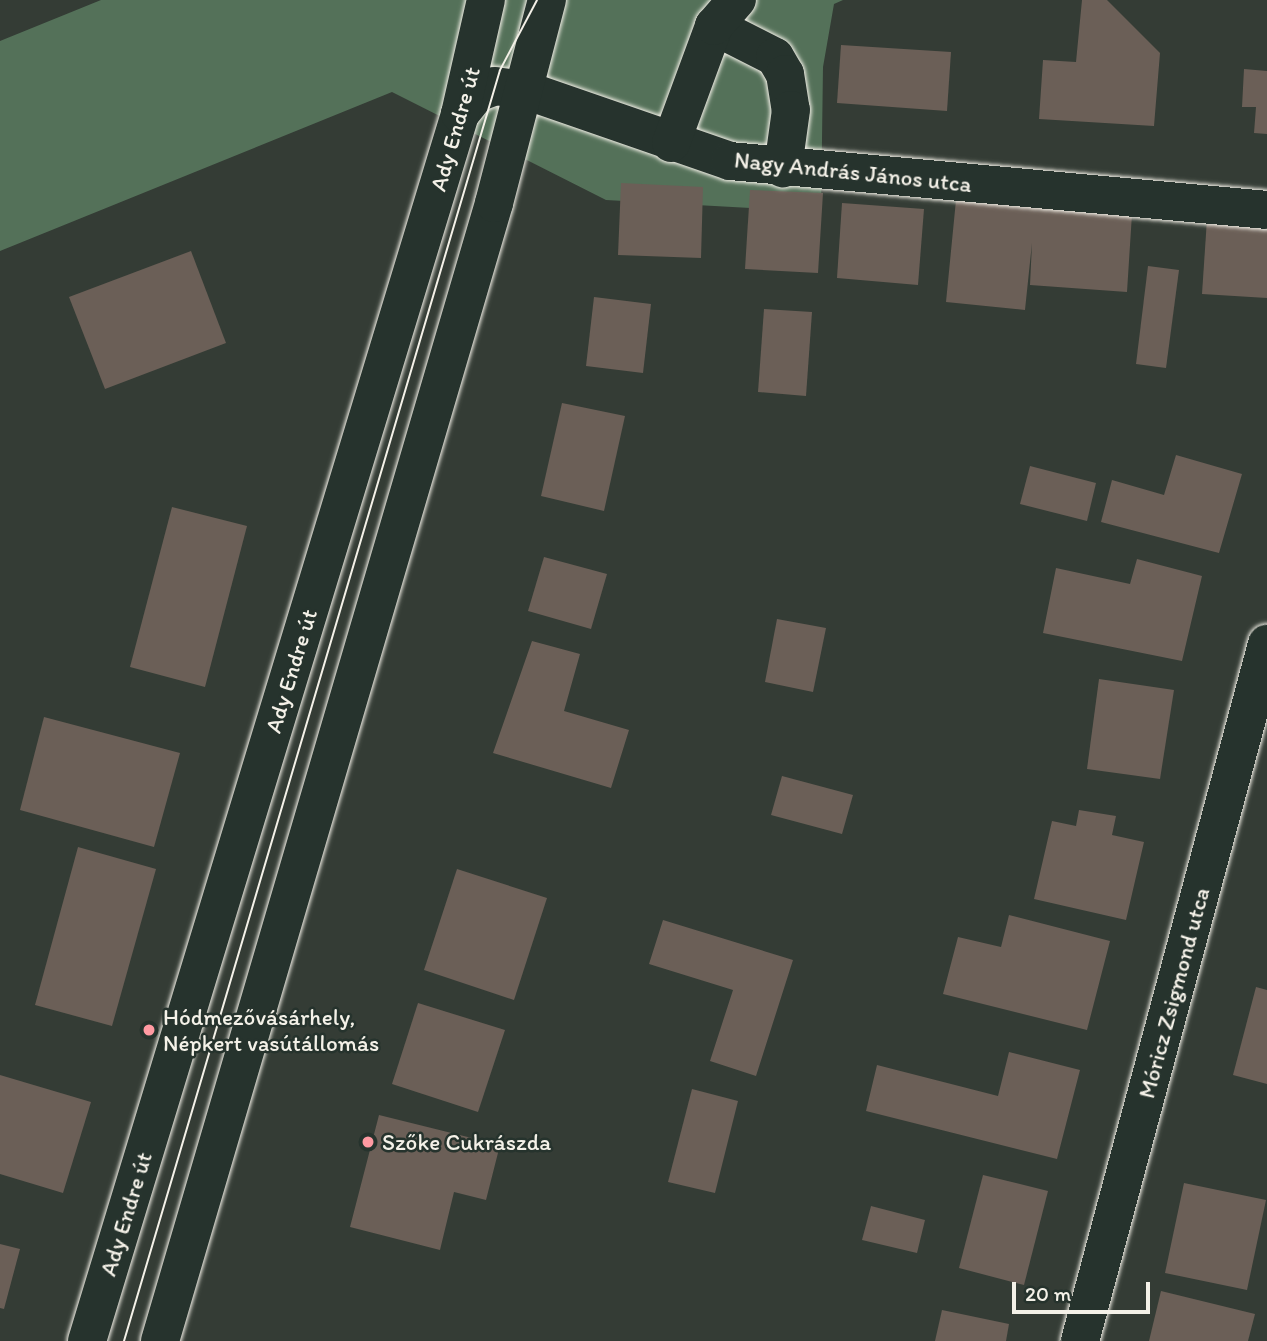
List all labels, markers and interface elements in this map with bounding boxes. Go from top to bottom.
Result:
street label: Ady Endre út [424,64,486,194]
street label: Nagy András János utca [733,146,973,198]
street label: Ady Endre út [259,606,323,736]
street label: Móricz Zsigmond utca [1133,885,1215,1101]
place label: Hódmezővásárhely, Népkert vasútállomás [163,1003,380,1057]
marker: Hódmezővásárhely, Népkert vasútállomás [141,1022,157,1038]
place label: Szőke Cukrászda [382,1128,551,1156]
marker: Szőke Cukrászda [360,1134,376,1150]
street label: Ady Endre út [94,1149,158,1279]
scale bar [1015,1268,1153,1312]
text: 20 m [1025,1281,1071,1306]

